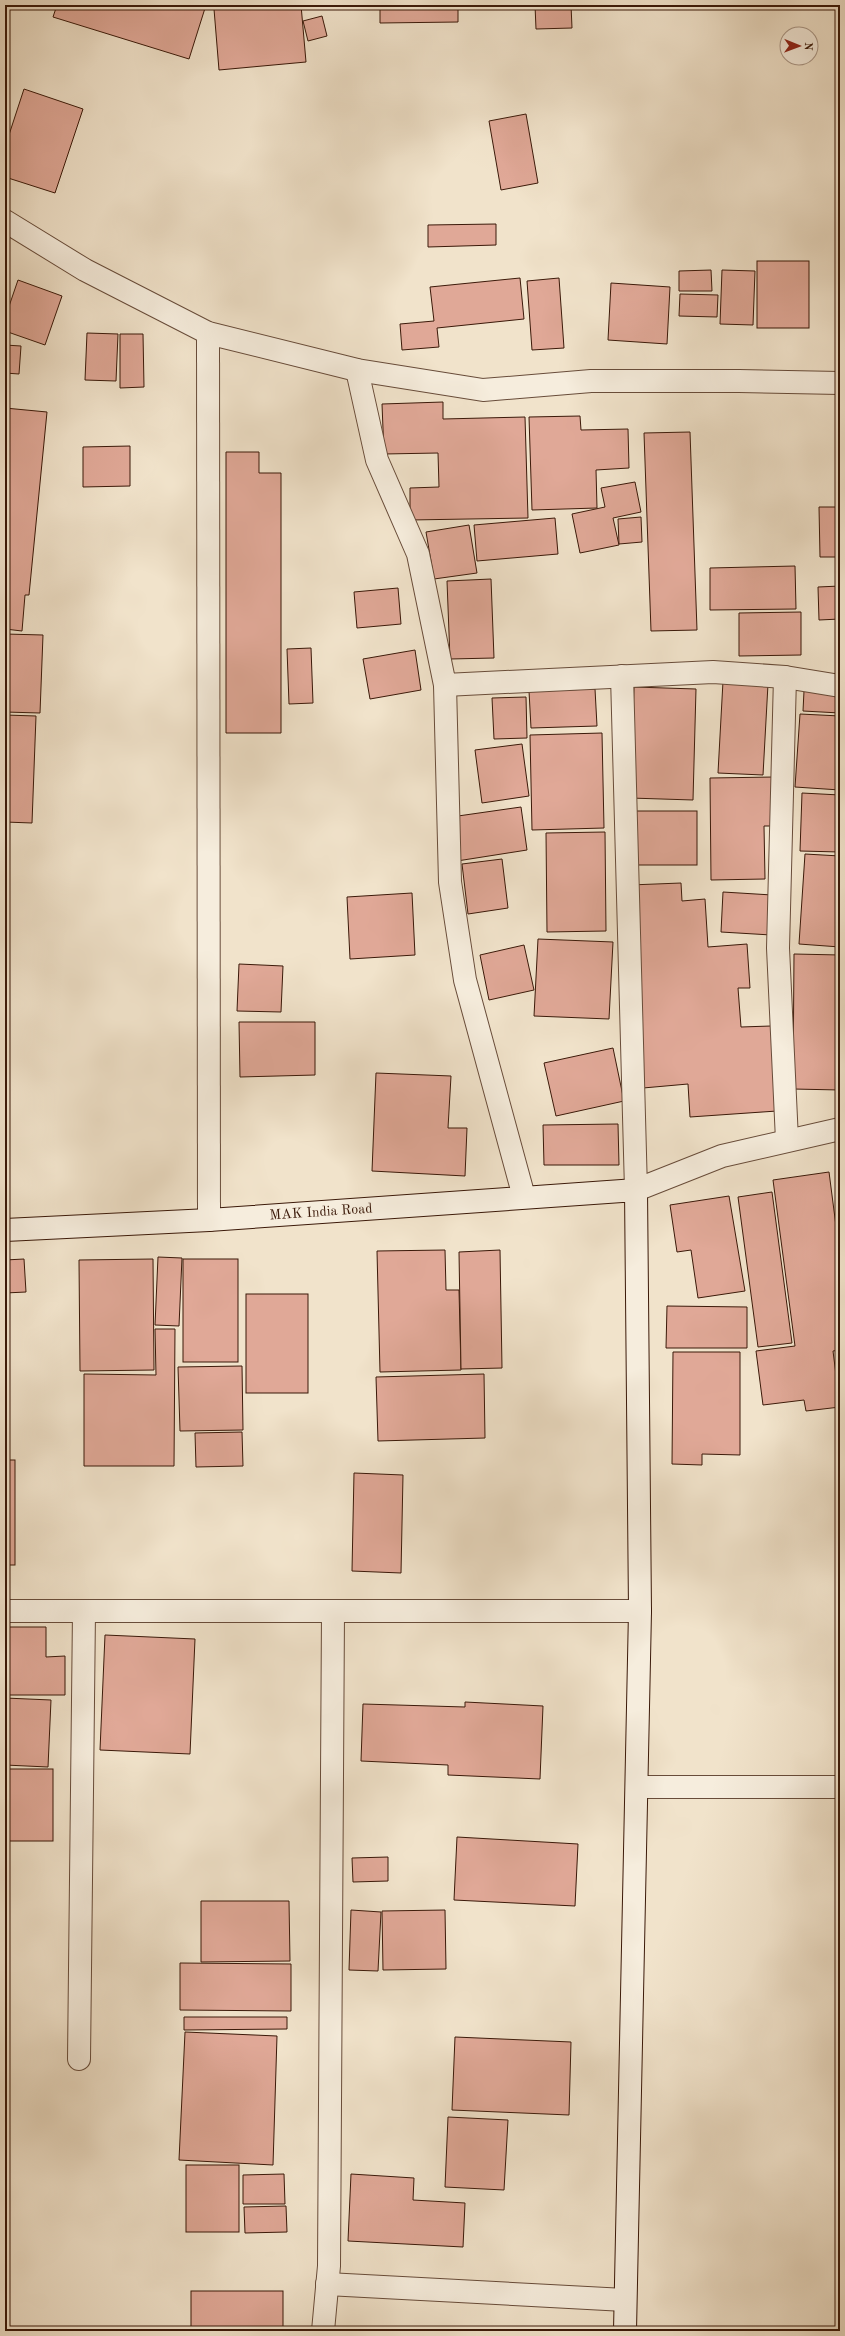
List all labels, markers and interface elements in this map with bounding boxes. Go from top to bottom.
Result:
north arrow [779,26,819,66]
text: N [802,42,813,51]
street label: MAK India Road [269,1201,373,1223]

